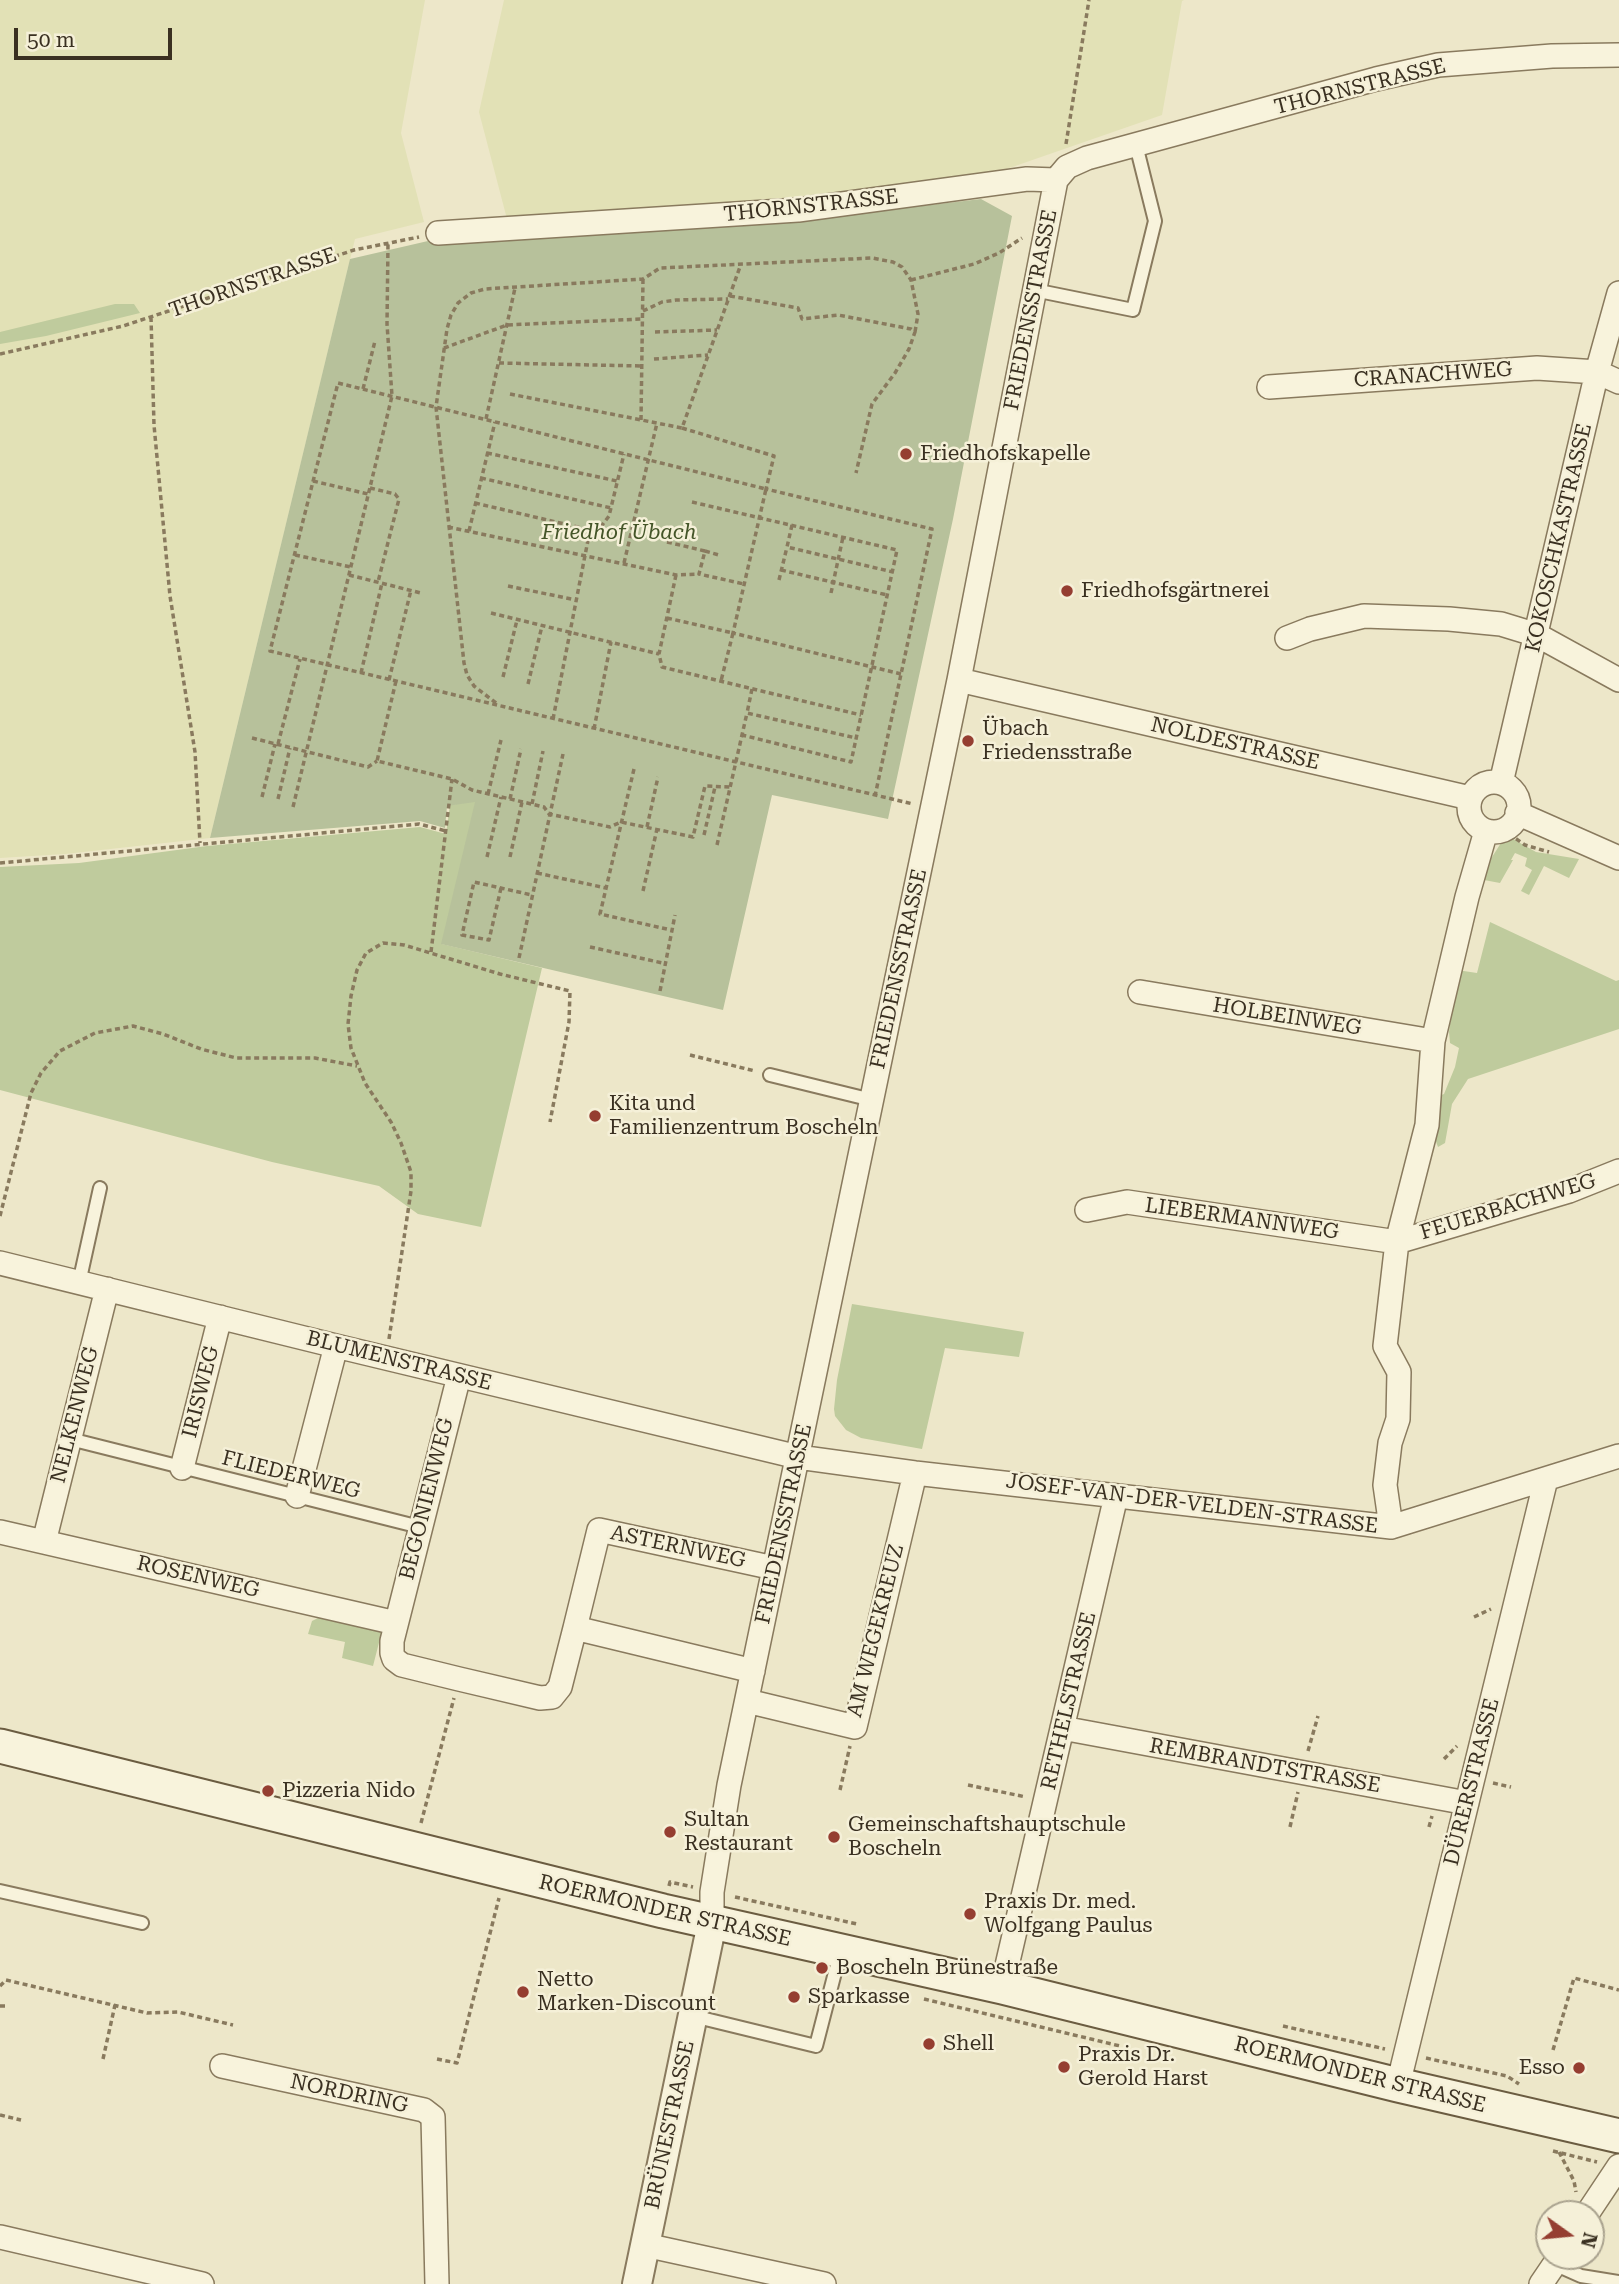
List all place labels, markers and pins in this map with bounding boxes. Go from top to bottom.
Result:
place label: Friedhofskapelle [920,441,1091,467]
marker: Friedhofskapelle [898,446,914,462]
place label: Friedhofsgärtnerei [1081,578,1270,604]
marker: Friedhofsgärtnerei [1059,583,1075,599]
place label: Übach Friedensstraße [982,716,1132,766]
marker: Übach Friedensstraße [960,733,976,749]
place label: Kita und Familienzentrum Boscheln [609,1091,879,1141]
marker: Kita und Familienzentrum Boscheln [587,1108,603,1124]
place label: Pizzeria Nido [282,1778,416,1804]
marker: Pizzeria Nido [260,1783,276,1799]
place label: Sultan Restaurant [684,1807,793,1857]
place label: Gemeinschaftshauptschule Boscheln [848,1812,1126,1862]
marker: Sultan Restaurant [662,1824,678,1840]
marker: Gemeinschaftshauptschule Boscheln [826,1829,842,1845]
place label: Praxis Dr. med. Wolfgang Paulus [984,1889,1152,1939]
marker: Praxis Dr. med. Wolfgang Paulus [962,1906,978,1922]
place label: Boscheln Brünestraße [836,1955,1058,1981]
marker: Boscheln Brünestraße [814,1960,830,1976]
place label: Netto Marken-Discount [537,1967,716,2017]
marker: Netto Marken-Discount [515,1984,531,2000]
place label: Sparkasse [808,1984,910,2010]
marker: Sparkasse [786,1989,802,2005]
place label: Shell [943,2031,994,2057]
marker: Shell [921,2036,937,2052]
place label: Praxis Dr. Gerold Harst [1078,2042,1208,2092]
place label: Esso [1519,2055,1565,2081]
marker: Praxis Dr. Gerold Harst [1056,2059,1072,2075]
marker: Esso [1571,2060,1587,2076]

